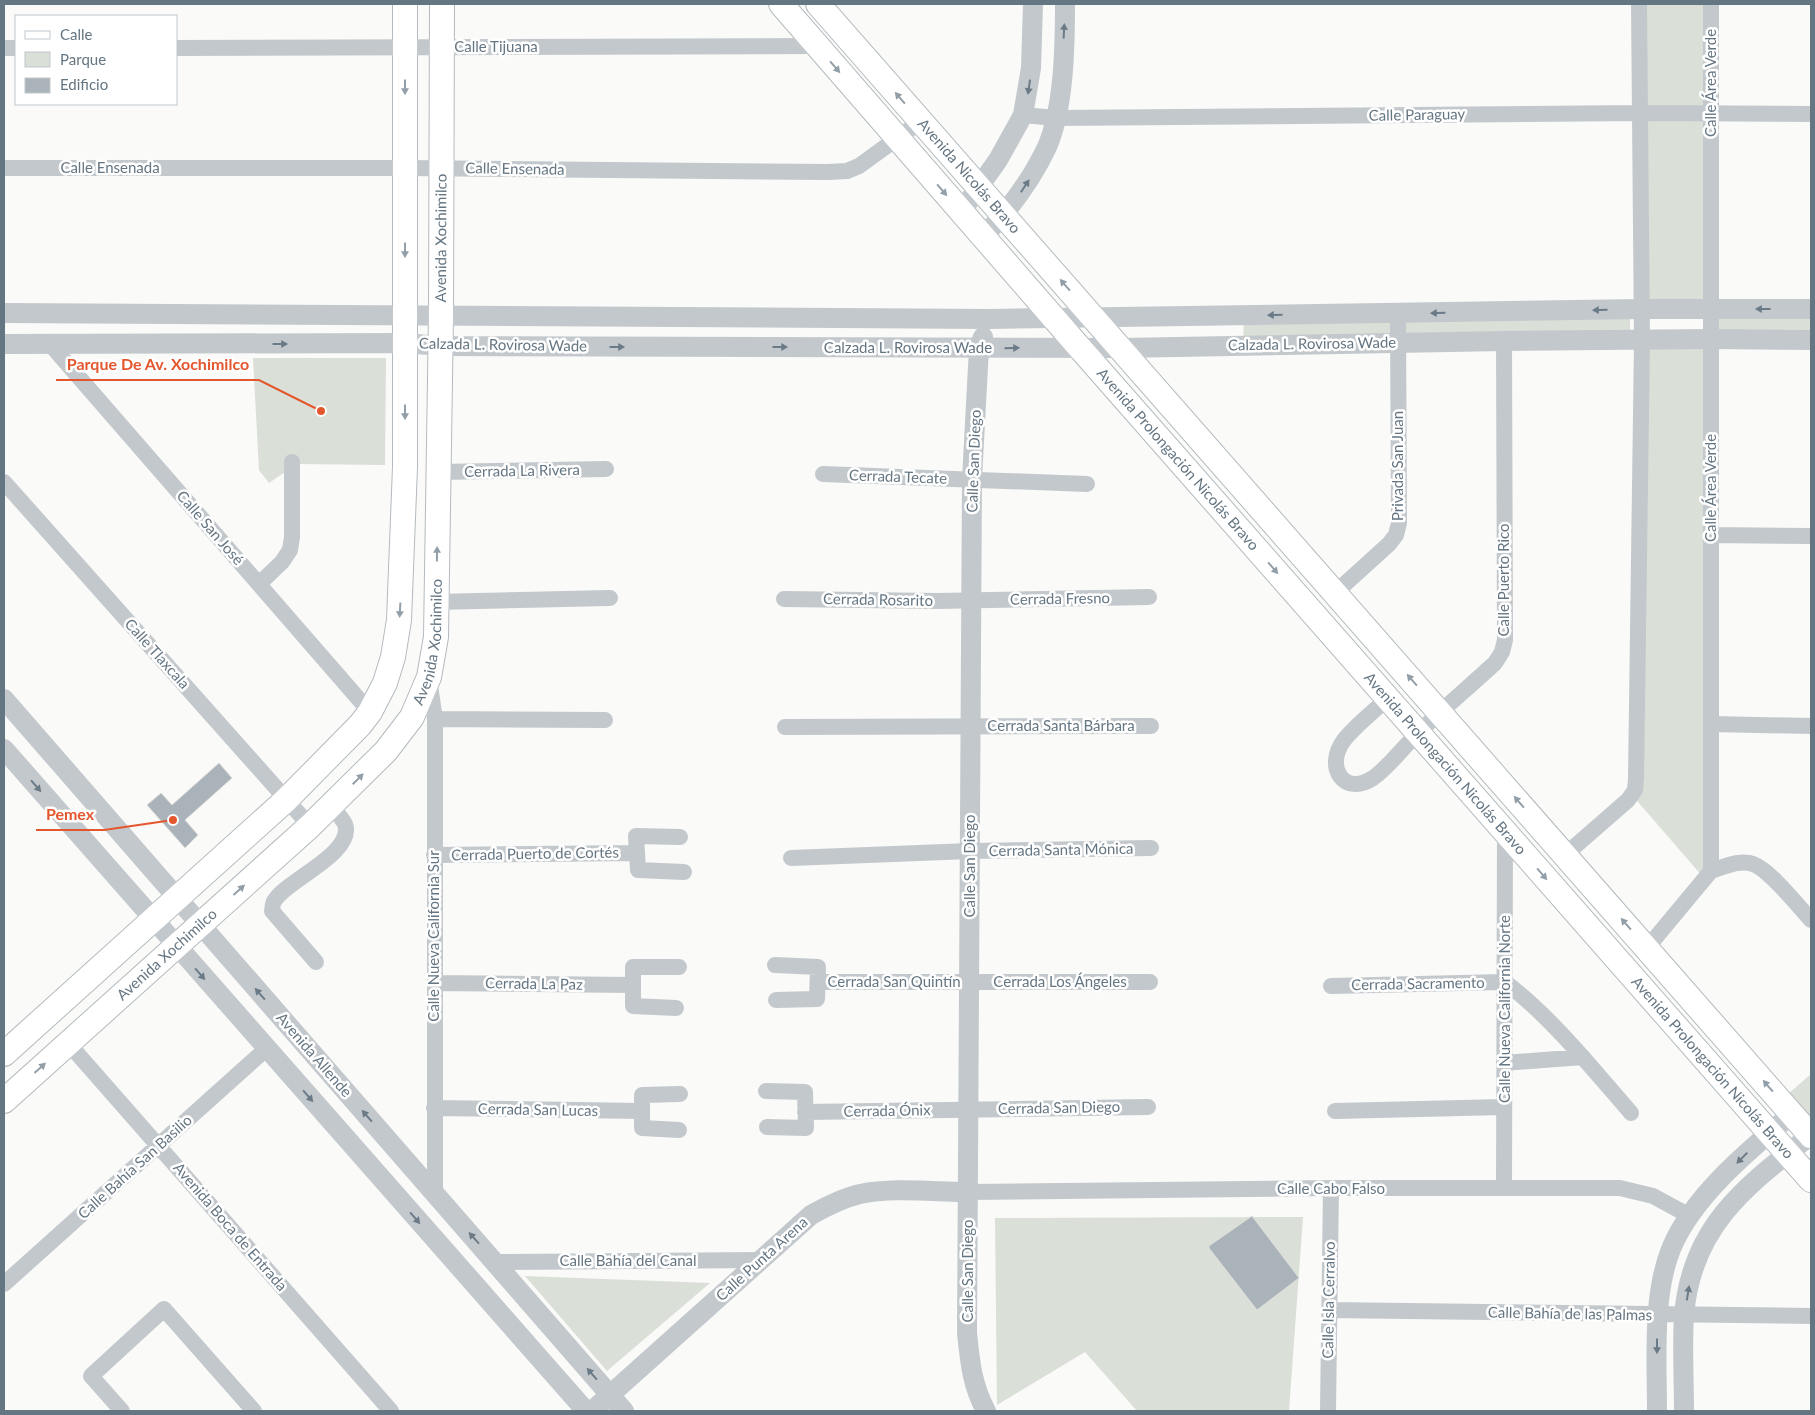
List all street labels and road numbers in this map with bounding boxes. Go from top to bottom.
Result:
street label: Calle Área Verde [1701,29,1719,137]
street label: Calle Tijuana [454,37,538,55]
street label: Calle Paraguay [1369,104,1466,124]
street label: Avenida Nicolás Bravo [915,114,1025,237]
street label: Calle Ensenada [60,158,160,176]
street label: Calle Ensenada [465,158,565,178]
street label: Avenida Xochimilco [431,174,449,302]
street label: Calzada L. Rovirosa Wade [1228,333,1396,353]
street label: Calzada L. Rovirosa Wade [419,334,587,354]
street label: Calzada L. Rovirosa Wade [824,338,992,356]
street label: Avenida Prolongación Nicolás Bravo [1094,364,1263,554]
street label: Calle San Diego [962,409,984,513]
street label: Privada San Juan [1388,411,1406,521]
street label: Calle Área Verde [1701,434,1719,542]
street label: Cerrada La Rivera [464,460,580,480]
street label: Cerrada Tecate [849,465,947,487]
street label: Calle San José [174,487,248,568]
street label: Calle Puerto Rico [1494,523,1512,637]
street label: Avenida Xochimilco [408,579,445,708]
street label: Cerrada Fresno [1010,588,1110,608]
street label: Cerrada Rosarito [823,589,933,609]
street label: Calle Tlaxcala [121,614,194,692]
street label: Avenida Prolongación Nicolás Bravo [1361,668,1531,858]
street label: Cerrada Santa Bárbara [987,716,1135,734]
street label: Calle San Diego [960,815,978,917]
street label: Cerrada Santa Mónica [988,839,1134,859]
street label: Cerrada Puerto de Cortés [451,843,619,863]
street label: Calle Nueva California Sur [424,850,442,1022]
street label: Avenida Xochimilco [112,904,220,1004]
street label: Calle Nueva California Norte [1495,915,1513,1103]
street label: Cerrada San Quintín [827,972,961,990]
street label: Cerrada Los Ángeles [993,972,1127,990]
street label: Avenida Prolongación Nicolás Bravo [1628,972,1798,1162]
street label: Cerrada La Paz [485,973,583,993]
street label: Cerrada Sacramento [1351,973,1485,993]
street label: Avenida Allende [273,1008,356,1100]
street label: Cerrada San Diego [998,1097,1120,1117]
street label: Cerrada San Lucas [478,1099,598,1119]
street label: Cerrada Ónix [843,1100,931,1120]
street label: Calle Bahía San Basilio [74,1110,195,1222]
street label: Avenida Boca de Entrada [170,1159,291,1294]
street label: Calle Cabo Falso [1277,1179,1385,1197]
street label: Calle Punta Arena [712,1212,811,1304]
street label: Calle San Diego [958,1220,976,1322]
street label: Calle Isla Cerralvo [1318,1241,1338,1359]
street label: Calle Bahía del Canal [559,1251,697,1269]
street label: Calle Bahía de las Palmas [1488,1303,1652,1323]

